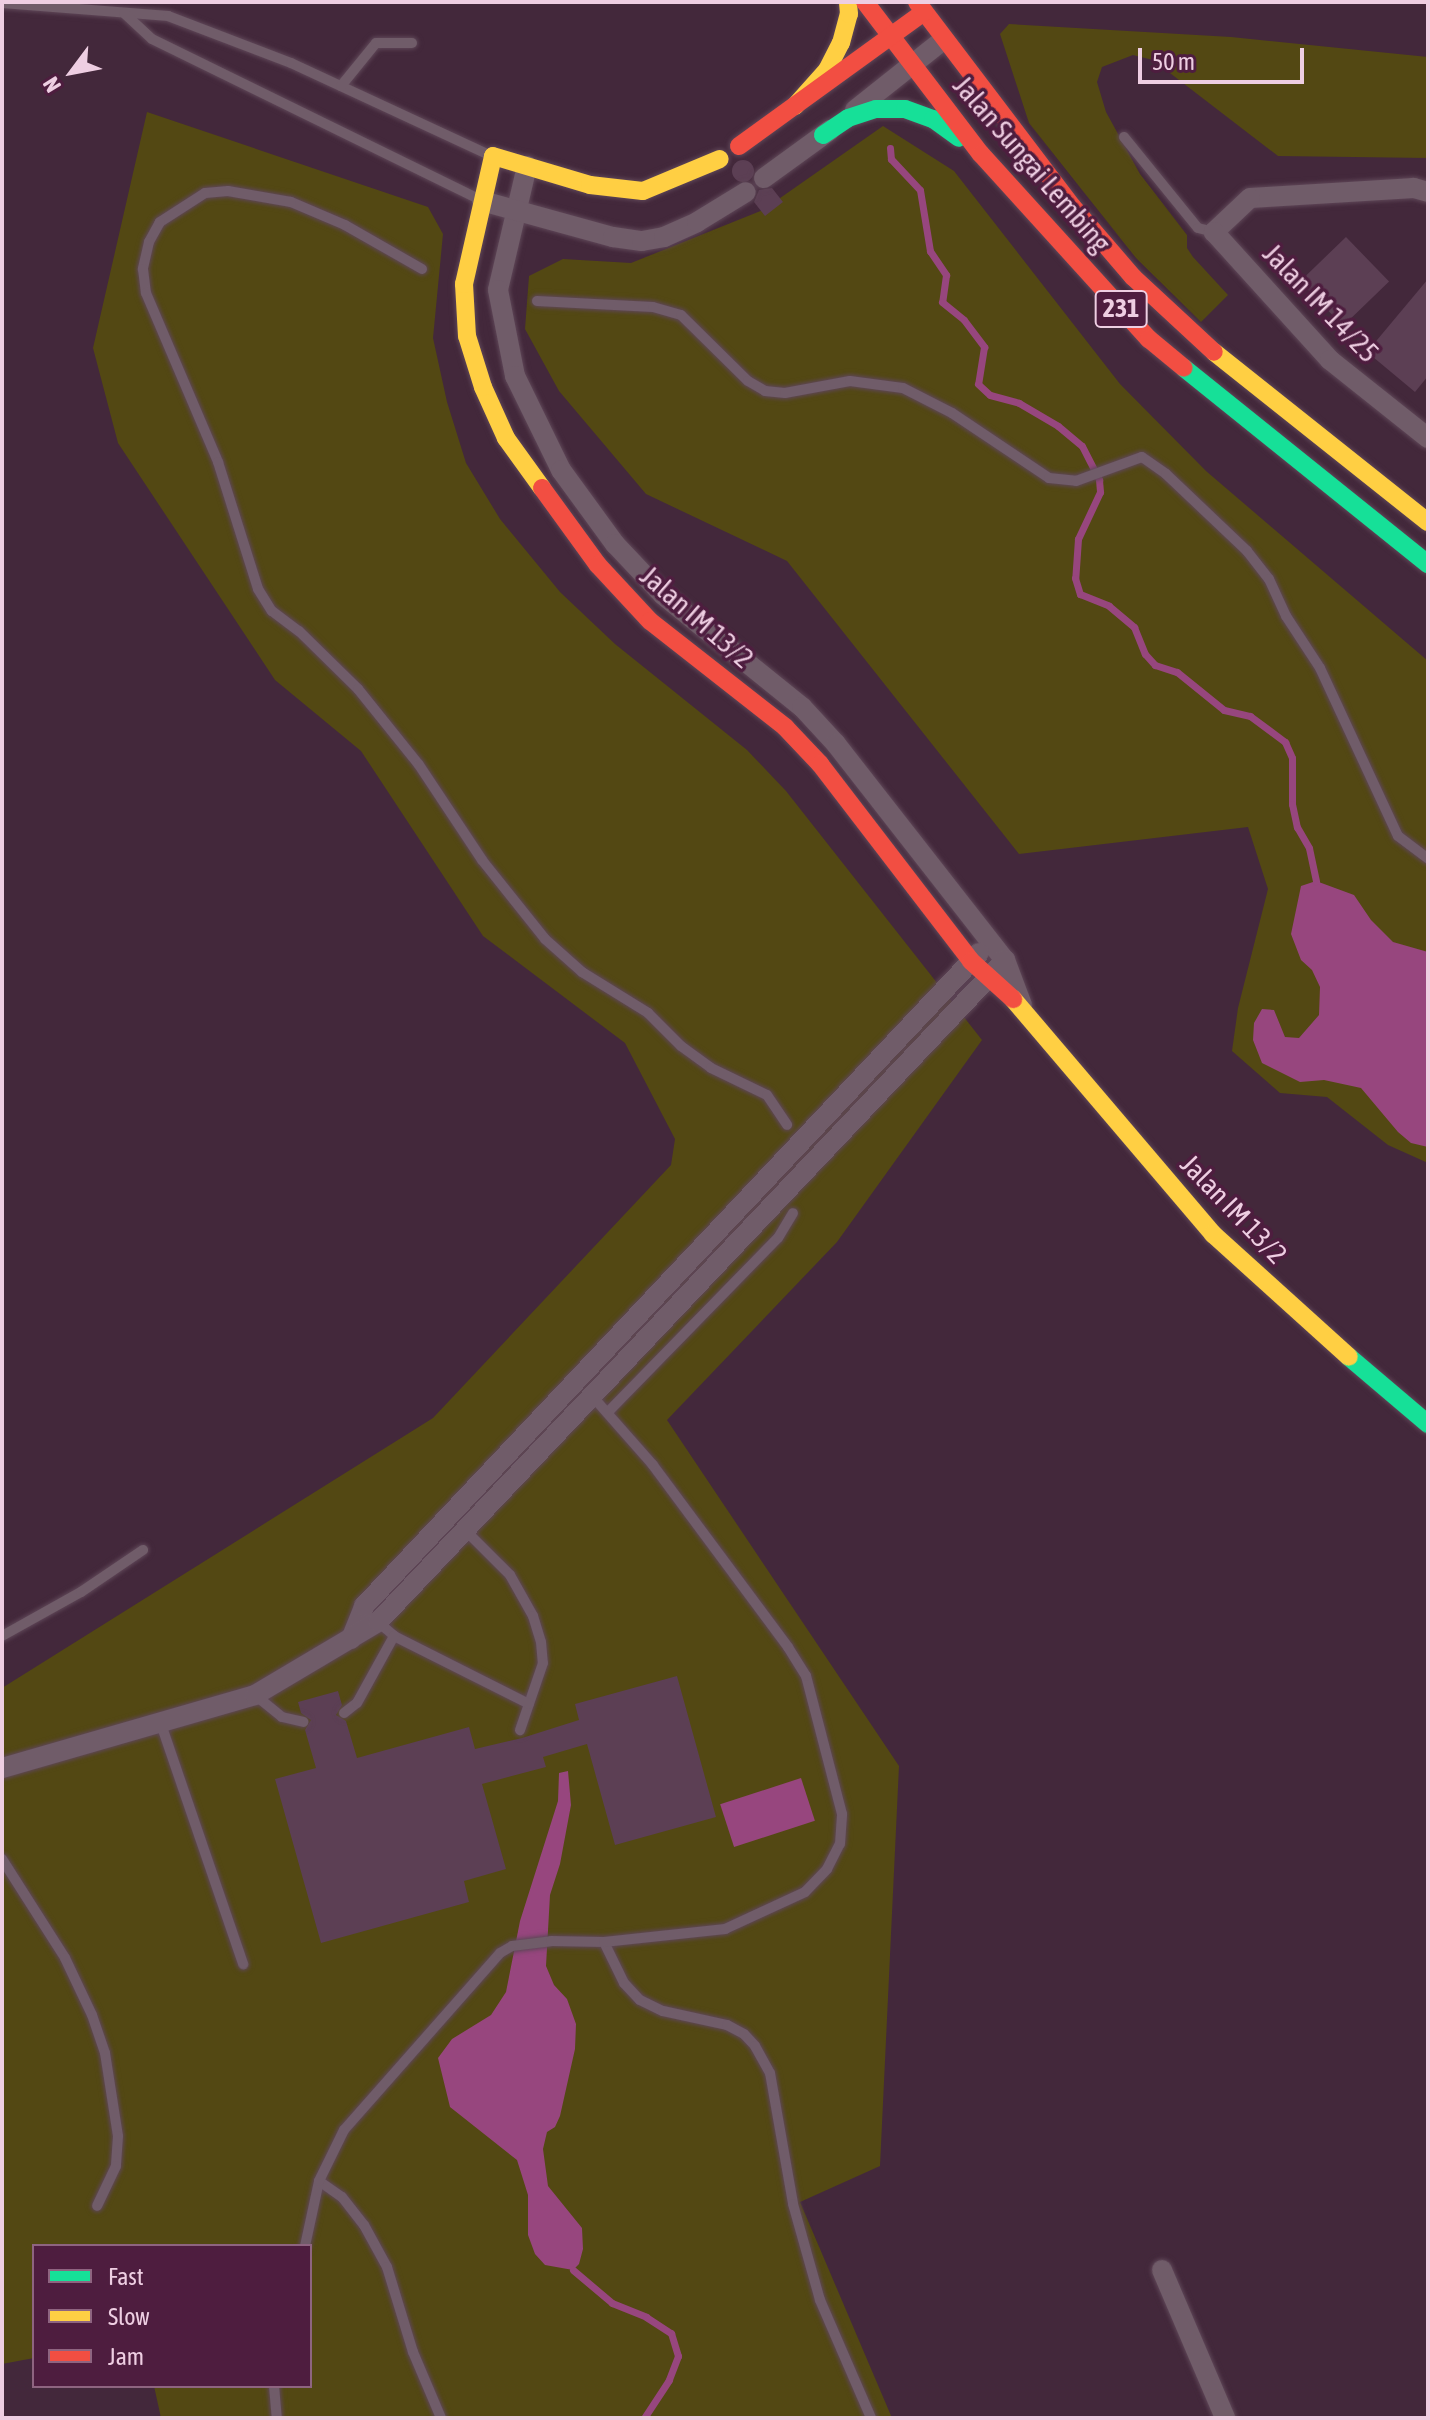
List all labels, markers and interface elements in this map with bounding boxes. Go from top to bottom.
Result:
north arrow [32,32,112,112]
scale bar [1142,32,1308,82]
text: 50 m [1152,48,1195,75]
street label: Jalan Sungai Lembing [946,69,1118,259]
text: N [37,72,66,97]
street label: Jalan IM 14/25 [1256,237,1386,369]
road number: 231 [1093,287,1149,331]
street label: Jalan IM 13/2 [634,559,760,675]
street label: Jalan IM 13/2 [1174,1148,1294,1270]
legend [32,2244,312,2388]
text: Fast [108,2263,144,2290]
text: Slow [108,2303,150,2330]
text: Jam [108,2343,144,2370]

